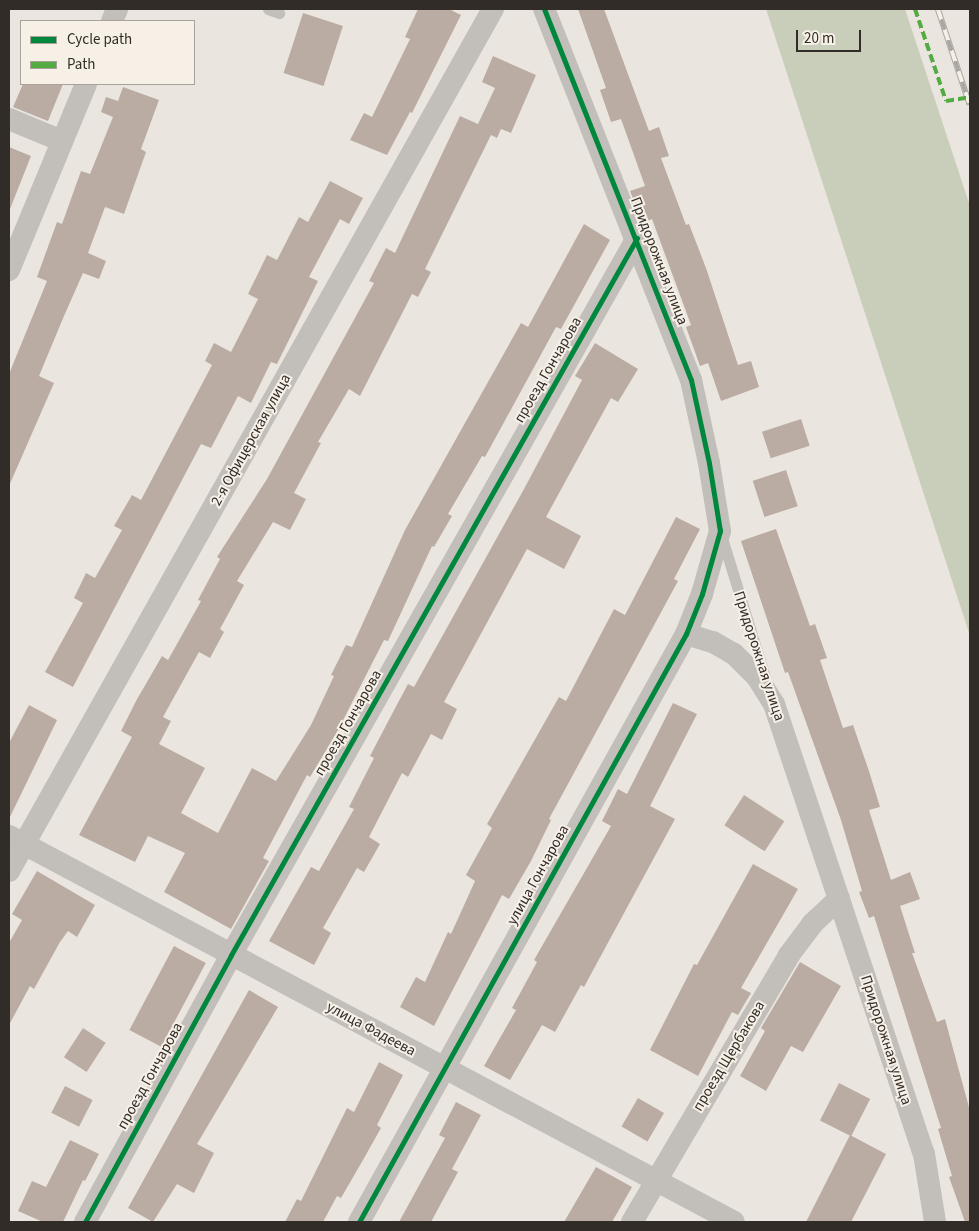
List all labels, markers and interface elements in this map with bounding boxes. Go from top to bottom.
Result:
legend [20,20,195,85]
scale bar [799,20,864,52]
text: 20 m [804,28,834,49]
text: Cycle path [67,29,132,50]
text: Path [67,54,95,75]
street label: Придорожная улица [626,195,692,327]
street label: проезд Гончарова [510,314,586,426]
street label: 2-я Офицерская улица [207,371,295,509]
street label: Придорожная улица [730,589,788,723]
street label: проезд Гончарова [310,667,386,779]
street label: улица Гончарова [503,822,573,928]
street label: Придорожная улица [857,973,915,1107]
street label: улица Фадеева [323,998,419,1060]
street label: проезд Щербакова [689,998,769,1114]
street label: проезд Гончарова [113,1019,187,1133]

